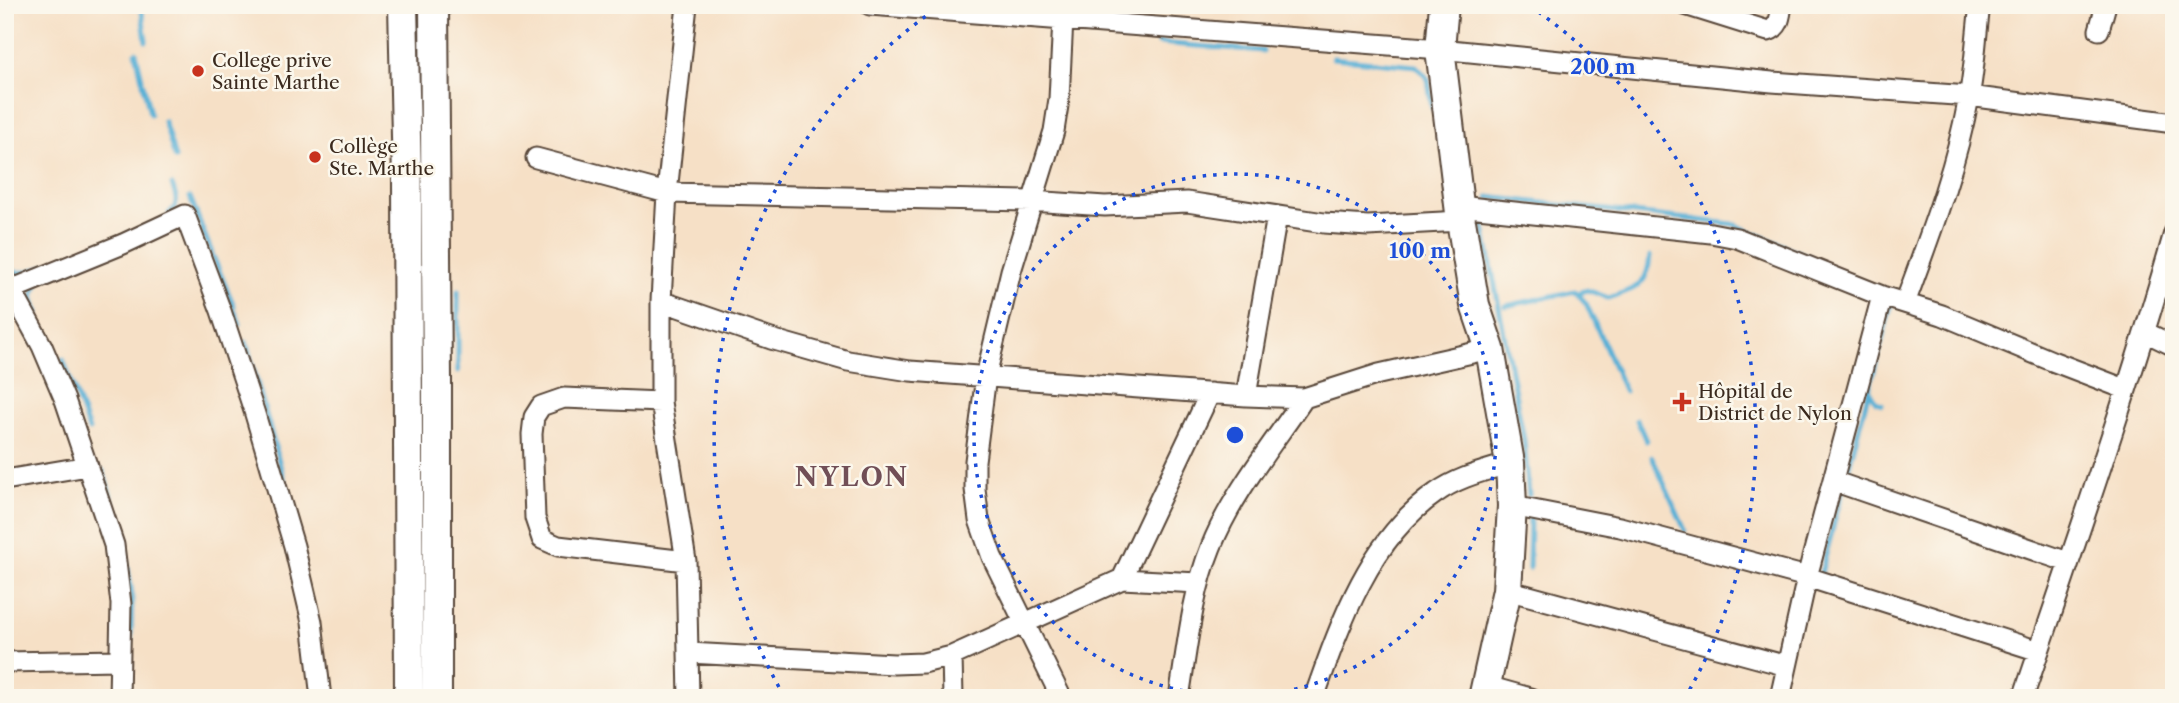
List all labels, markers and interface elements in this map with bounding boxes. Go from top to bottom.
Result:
place label: College prive Sainte Marthe [212,49,340,94]
text: 200 m [1570,54,1636,79]
marker: College prive Sainte Marthe [190,63,206,79]
place label: Collège Ste. Marthe [329,135,434,180]
marker: Collège Ste. Marthe [307,149,323,165]
text: 100 m [1389,238,1451,263]
place label: Hôpital de District de Nylon [1698,380,1852,425]
marker: Hôpital de District de Nylon [1672,392,1692,412]
centre of rings [1223,423,1247,447]
district label: NYLON [795,461,909,493]

